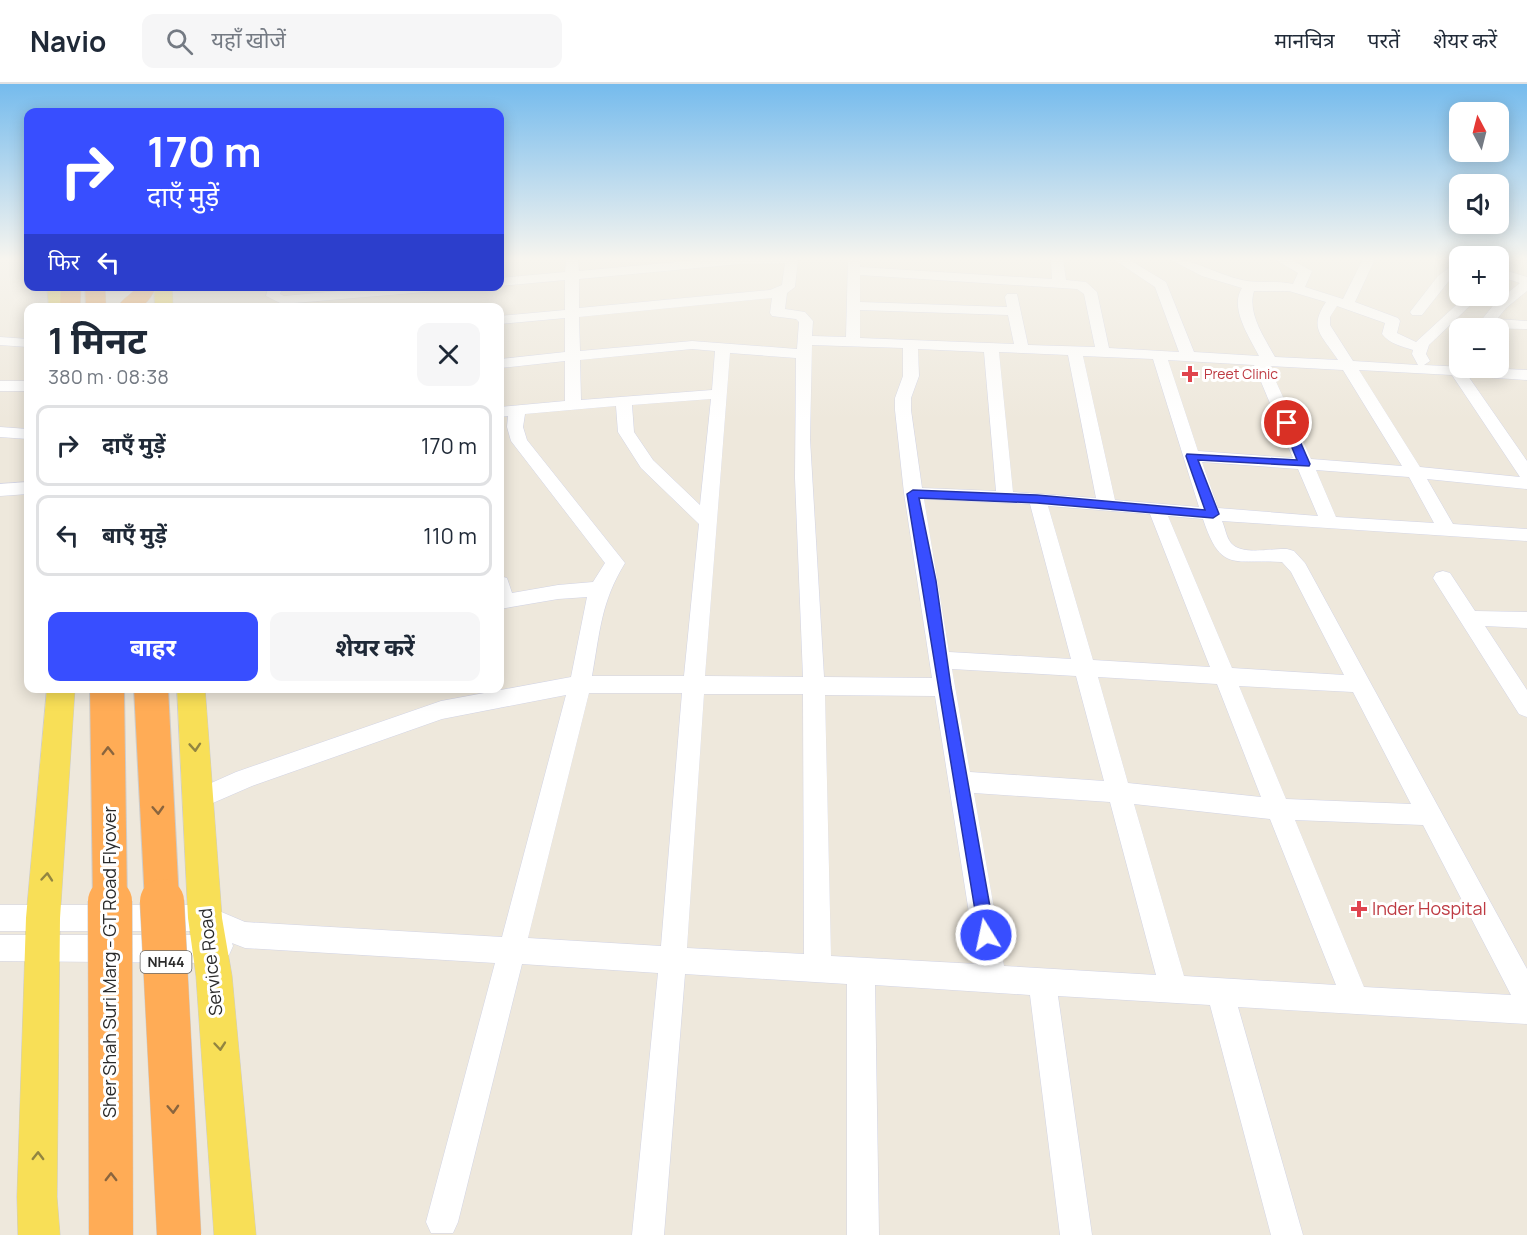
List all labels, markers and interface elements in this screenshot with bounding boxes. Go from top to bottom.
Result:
search box [142,14,562,68]
text: Navio [30,22,106,60]
icon: search [163,25,196,58]
text: यहाँ खोजें [211,25,286,55]
text: मानचित्र [1275,26,1335,54]
text: परतें [1368,26,1400,54]
text: शेयर करें [1433,26,1497,54]
north arrow [1449,102,1509,162]
map controls [1449,102,1509,378]
text: 170 m [147,122,262,180]
icon: right [48,132,126,210]
button: sound [1449,174,1509,234]
text: दाएँ मुड़ें [147,177,219,214]
icon: left [92,246,125,279]
button: + [1449,246,1509,306]
text: फिर [48,247,80,277]
text: 1 मिनट [48,316,147,365]
button: − [1449,318,1509,378]
button: close [417,323,480,386]
text: 380 m · 08:38 [48,363,169,390]
place label: Preet Clinic [1204,364,1278,383]
marker: Preet Clinic [1181,365,1199,383]
pin [1261,397,1312,448]
icon: arrive [1270,406,1303,439]
icon: right [51,429,84,462]
text: दाएँ मुड़ें [102,430,165,460]
text: 170 m [421,431,477,461]
icon: left [51,519,84,552]
text: बाएँ मुड़ें [102,520,167,550]
text: 110 m [423,521,477,551]
button: बाहर [48,612,258,681]
button: शेयर करें [270,612,480,681]
one-way arrow [188,742,201,751]
one-way arrow [102,746,114,755]
street label: Sher Shah Suri Marg - GT Road Flyover [97,805,121,1118]
one-way arrow [151,805,164,814]
one-way arrow [40,872,53,881]
place label: Inder Hospital [1372,896,1487,920]
marker: Inder Hospital [1350,900,1368,918]
position arrow [954,903,1018,967]
street label: Service Road [192,907,228,1017]
road number: NH44 [140,951,192,973]
one-way arrow [213,1041,226,1050]
one-way arrow [166,1105,179,1114]
one-way arrow [32,1151,44,1160]
one-way arrow [105,1172,117,1181]

